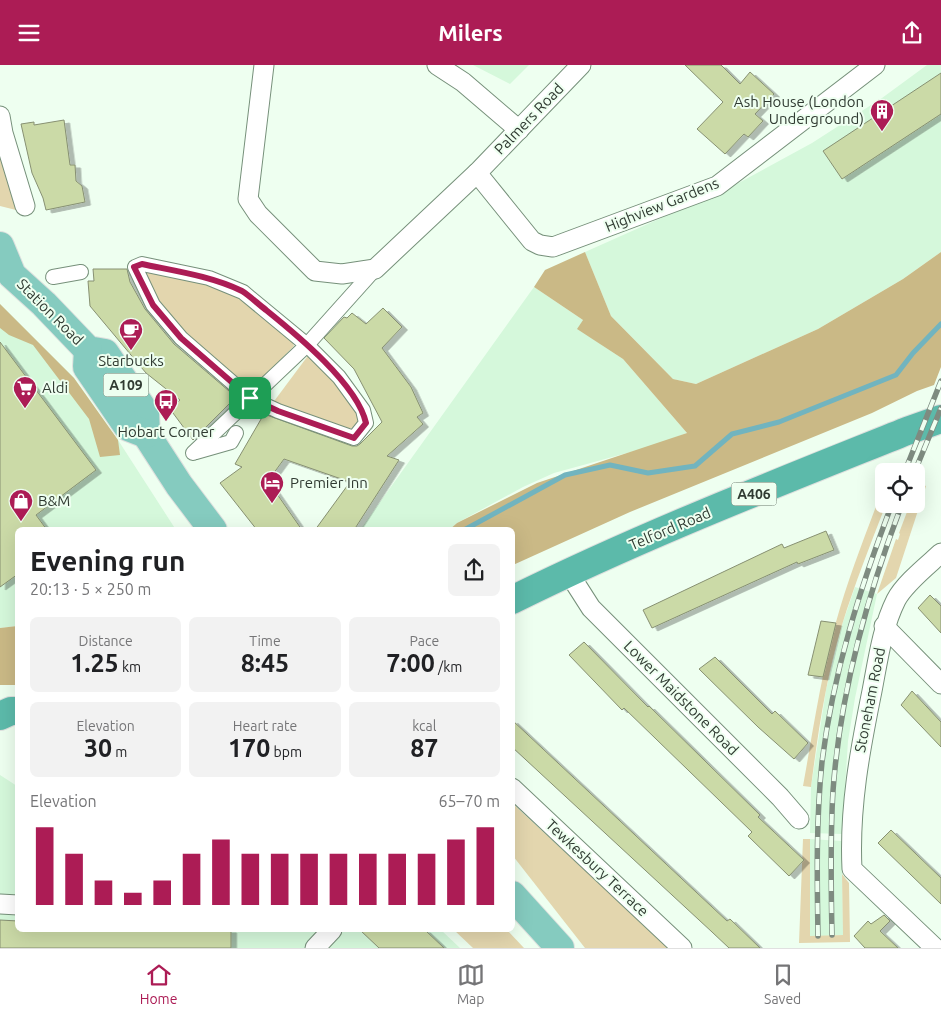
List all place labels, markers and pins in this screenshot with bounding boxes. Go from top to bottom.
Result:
place label: Ash House (London Underground) [734,93,864,127]
building icon: Ash House (London Underground) [869,98,895,132]
cafe icon: Starbucks [118,317,144,351]
place label: Starbucks [98,352,164,369]
supermarket icon: Aldi [12,375,38,409]
pin [229,377,271,419]
place label: Aldi [42,379,68,396]
bus stop icon: Hobart Corner [153,388,179,422]
place label: Hobart Corner [118,423,215,440]
hotel icon: Premier Inn [259,470,285,504]
place label: Premier Inn [290,474,368,491]
shop icon: B&M [8,488,34,522]
place label: B&M [38,492,70,509]

